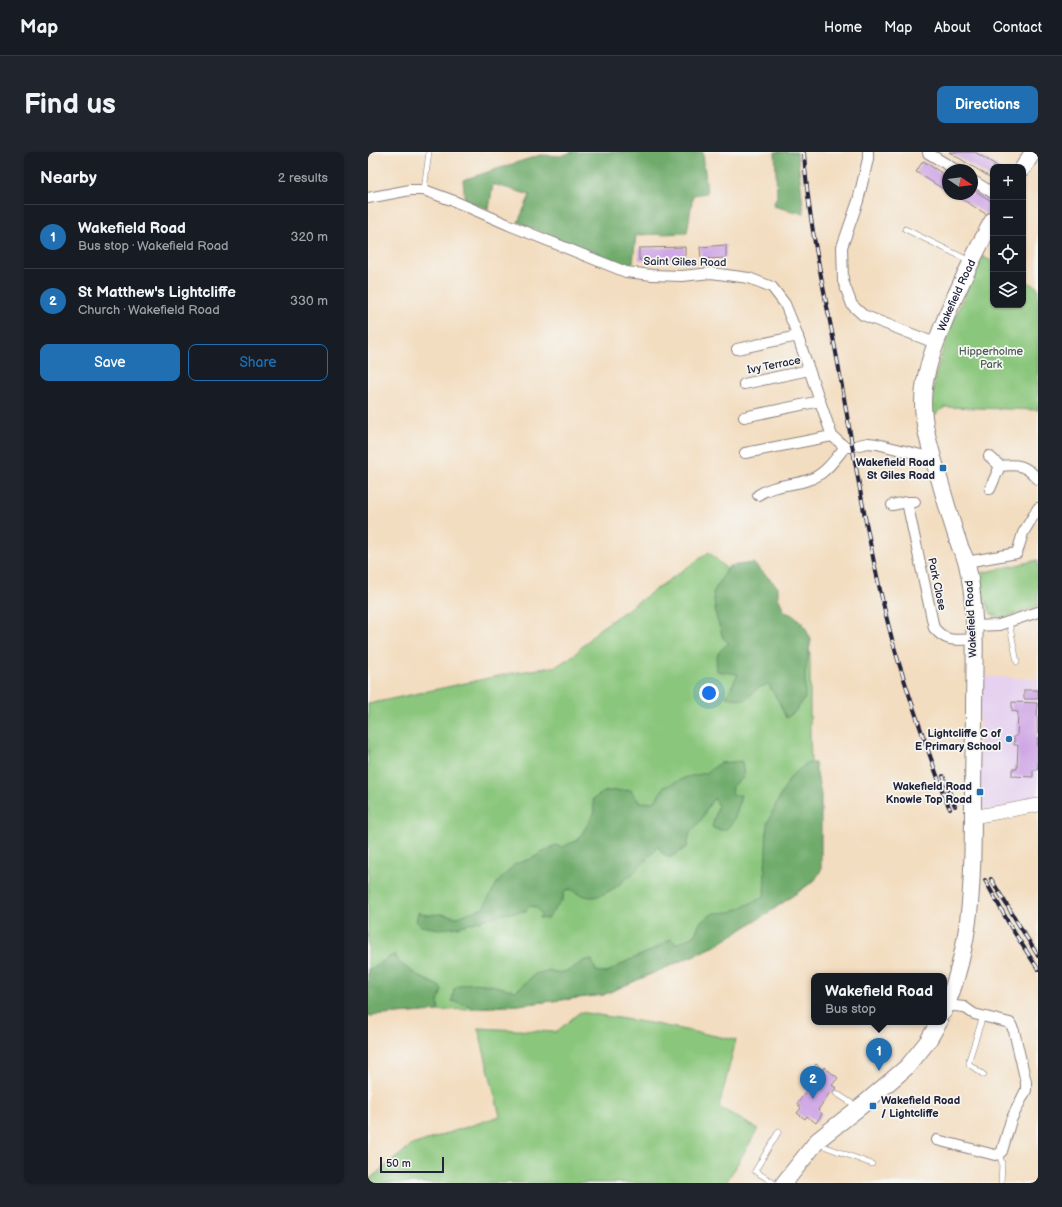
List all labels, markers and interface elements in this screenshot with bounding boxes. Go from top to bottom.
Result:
text: Map [20,16,58,39]
text: Home [824,19,862,36]
text: Map [884,19,912,36]
text: About [934,19,971,36]
text: Contact [993,19,1042,36]
button: Directions [937,86,1038,123]
text: Find us [24,88,116,121]
north arrow [942,164,978,200]
map controls [990,164,1026,308]
button: + [990,164,1026,200]
text: Nearby [40,168,97,188]
text: 2 results [278,170,328,186]
button: − [990,200,1026,236]
text: Wakefield Road [78,219,186,238]
text: 1 [50,229,56,245]
text: 320 m [290,229,328,245]
button: locate [990,236,1026,272]
text: Bus stop · Wakefield Road [78,238,229,254]
street label: Saint Giles Road [644,255,726,269]
street label: Wakefield Road [935,257,978,333]
button: layers [990,272,1026,308]
text: St Matthew's Lightcliffe [78,283,236,302]
text: 2 [49,293,57,309]
text: 330 m [290,293,328,309]
text: Church · Wakefield Road [78,302,220,318]
button: Save [40,344,180,381]
button: Share [188,344,328,381]
park label: Hipperholme Park [959,345,1024,371]
street label: Ivy Terrace [746,353,802,377]
place label: Wakefield Road St Giles Road [856,456,935,482]
marker: Wakefield Road St Giles Road [938,463,948,473]
street label: Park Close [925,557,949,612]
street label: Wakefield Road [962,580,980,658]
your location [699,683,719,703]
place label: Lightcliffe C of E Primary School [915,727,1002,753]
marker: Lightcliffe C of E Primary School [1004,734,1014,744]
place label: Wakefield Road Knowle Top Road [886,780,972,806]
marker: Wakefield Road Knowle Top Road [975,787,985,797]
popup [811,973,947,1025]
text: Wakefield Road [825,982,933,1001]
text: Bus stop [825,1001,876,1017]
pin: 1 [866,1038,892,1071]
pin: 2 [800,1066,826,1099]
place label: Wakefield Road / Lightcliffe [881,1094,960,1120]
marker: Wakefield Road / Lightcliffe [868,1101,878,1111]
scale bar [380,1155,444,1174]
text: 50 m [386,1157,411,1170]

